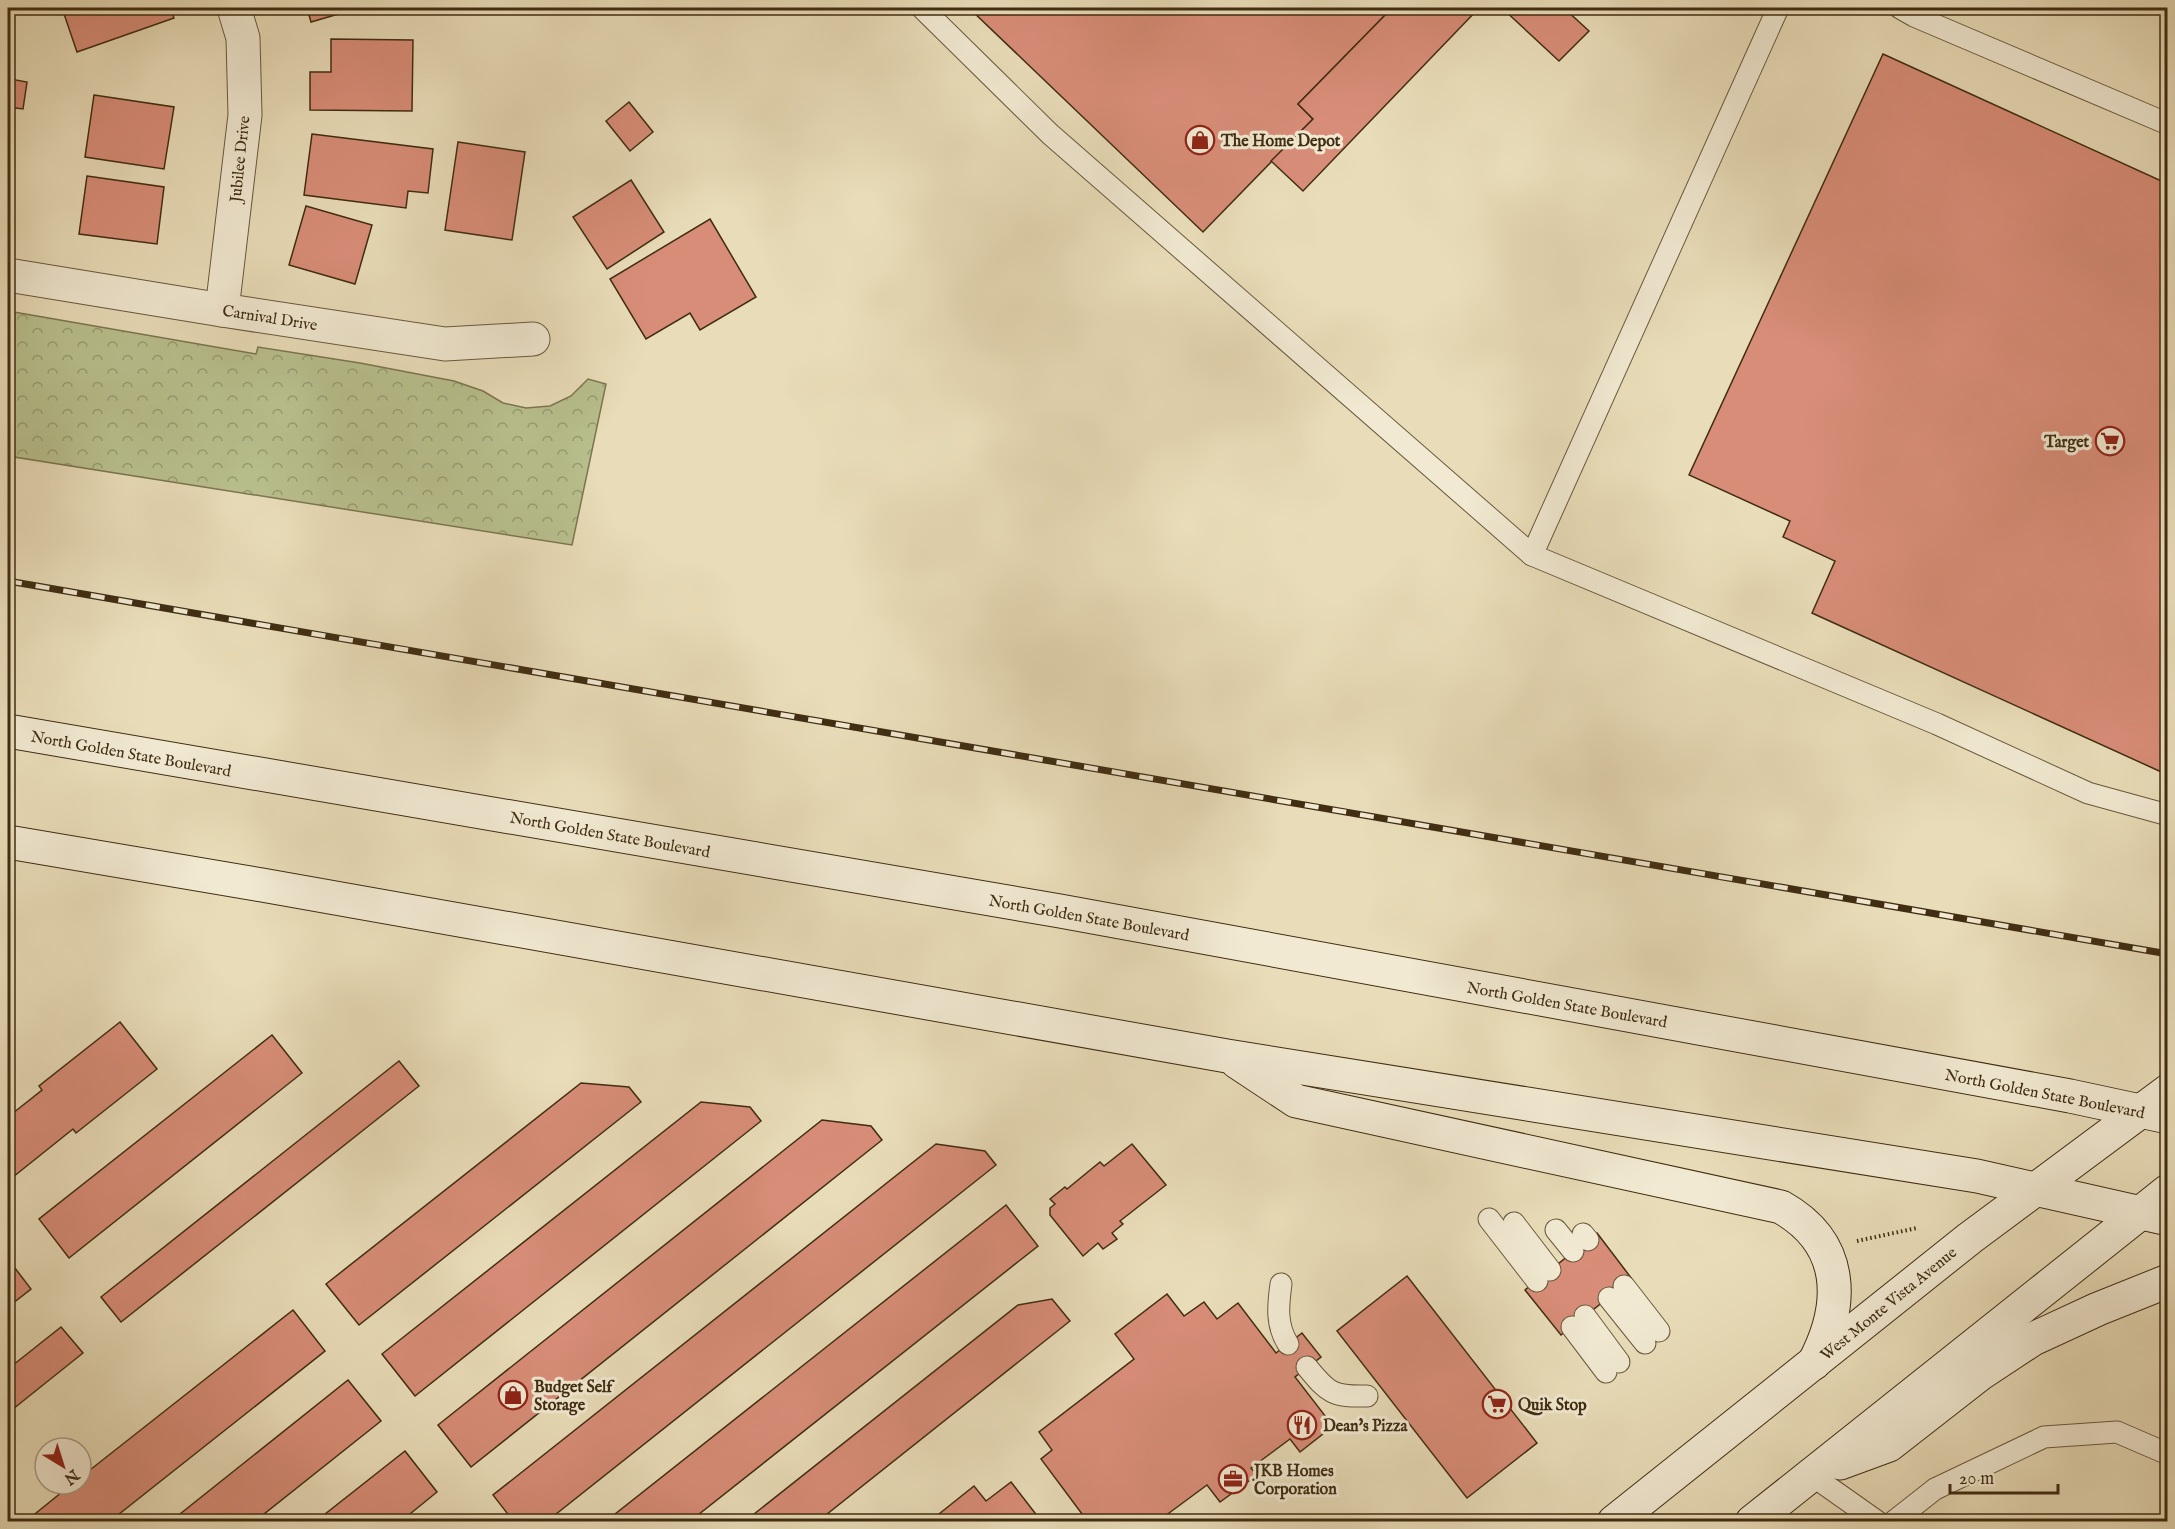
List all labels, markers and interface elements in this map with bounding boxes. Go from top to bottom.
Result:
street label: Jubilee Drive [226,115,255,205]
shop icon: The Home Depot [1184,124,1216,156]
place label: The Home Depot [1220,132,1341,152]
street label: Carnival Drive [221,302,319,336]
supermarket icon: Target [2094,425,2126,457]
place label: Target [2043,433,2090,453]
street label: North Golden State Boulevard [29,727,233,783]
street label: North Golden State Boulevard [508,808,712,864]
street label: North Golden State Boulevard [987,891,1191,947]
street label: North Golden State Boulevard [1465,978,1669,1034]
street label: North Golden State Boulevard [1943,1066,2147,1124]
street label: West Monte Vista Avenue [1817,1243,1962,1366]
place label: Budget Self Storage [534,1378,615,1416]
shop icon: Budget Self Storage [497,1379,529,1411]
supermarket icon: Quik Stop [1481,1388,1513,1420]
place label: Quik Stop [1518,1396,1587,1416]
restaurant icon: Dean's Pizza [1286,1409,1318,1441]
place label: Dean's Pizza [1323,1417,1408,1437]
north arrow [33,1436,93,1496]
scale bar [1950,1457,2058,1495]
place label: JKB Homes Corporation [1252,1462,1337,1500]
text: N [59,1463,83,1488]
office icon: JKB Homes Corporation [1217,1463,1249,1495]
text: 20 m [1959,1468,1994,1491]

